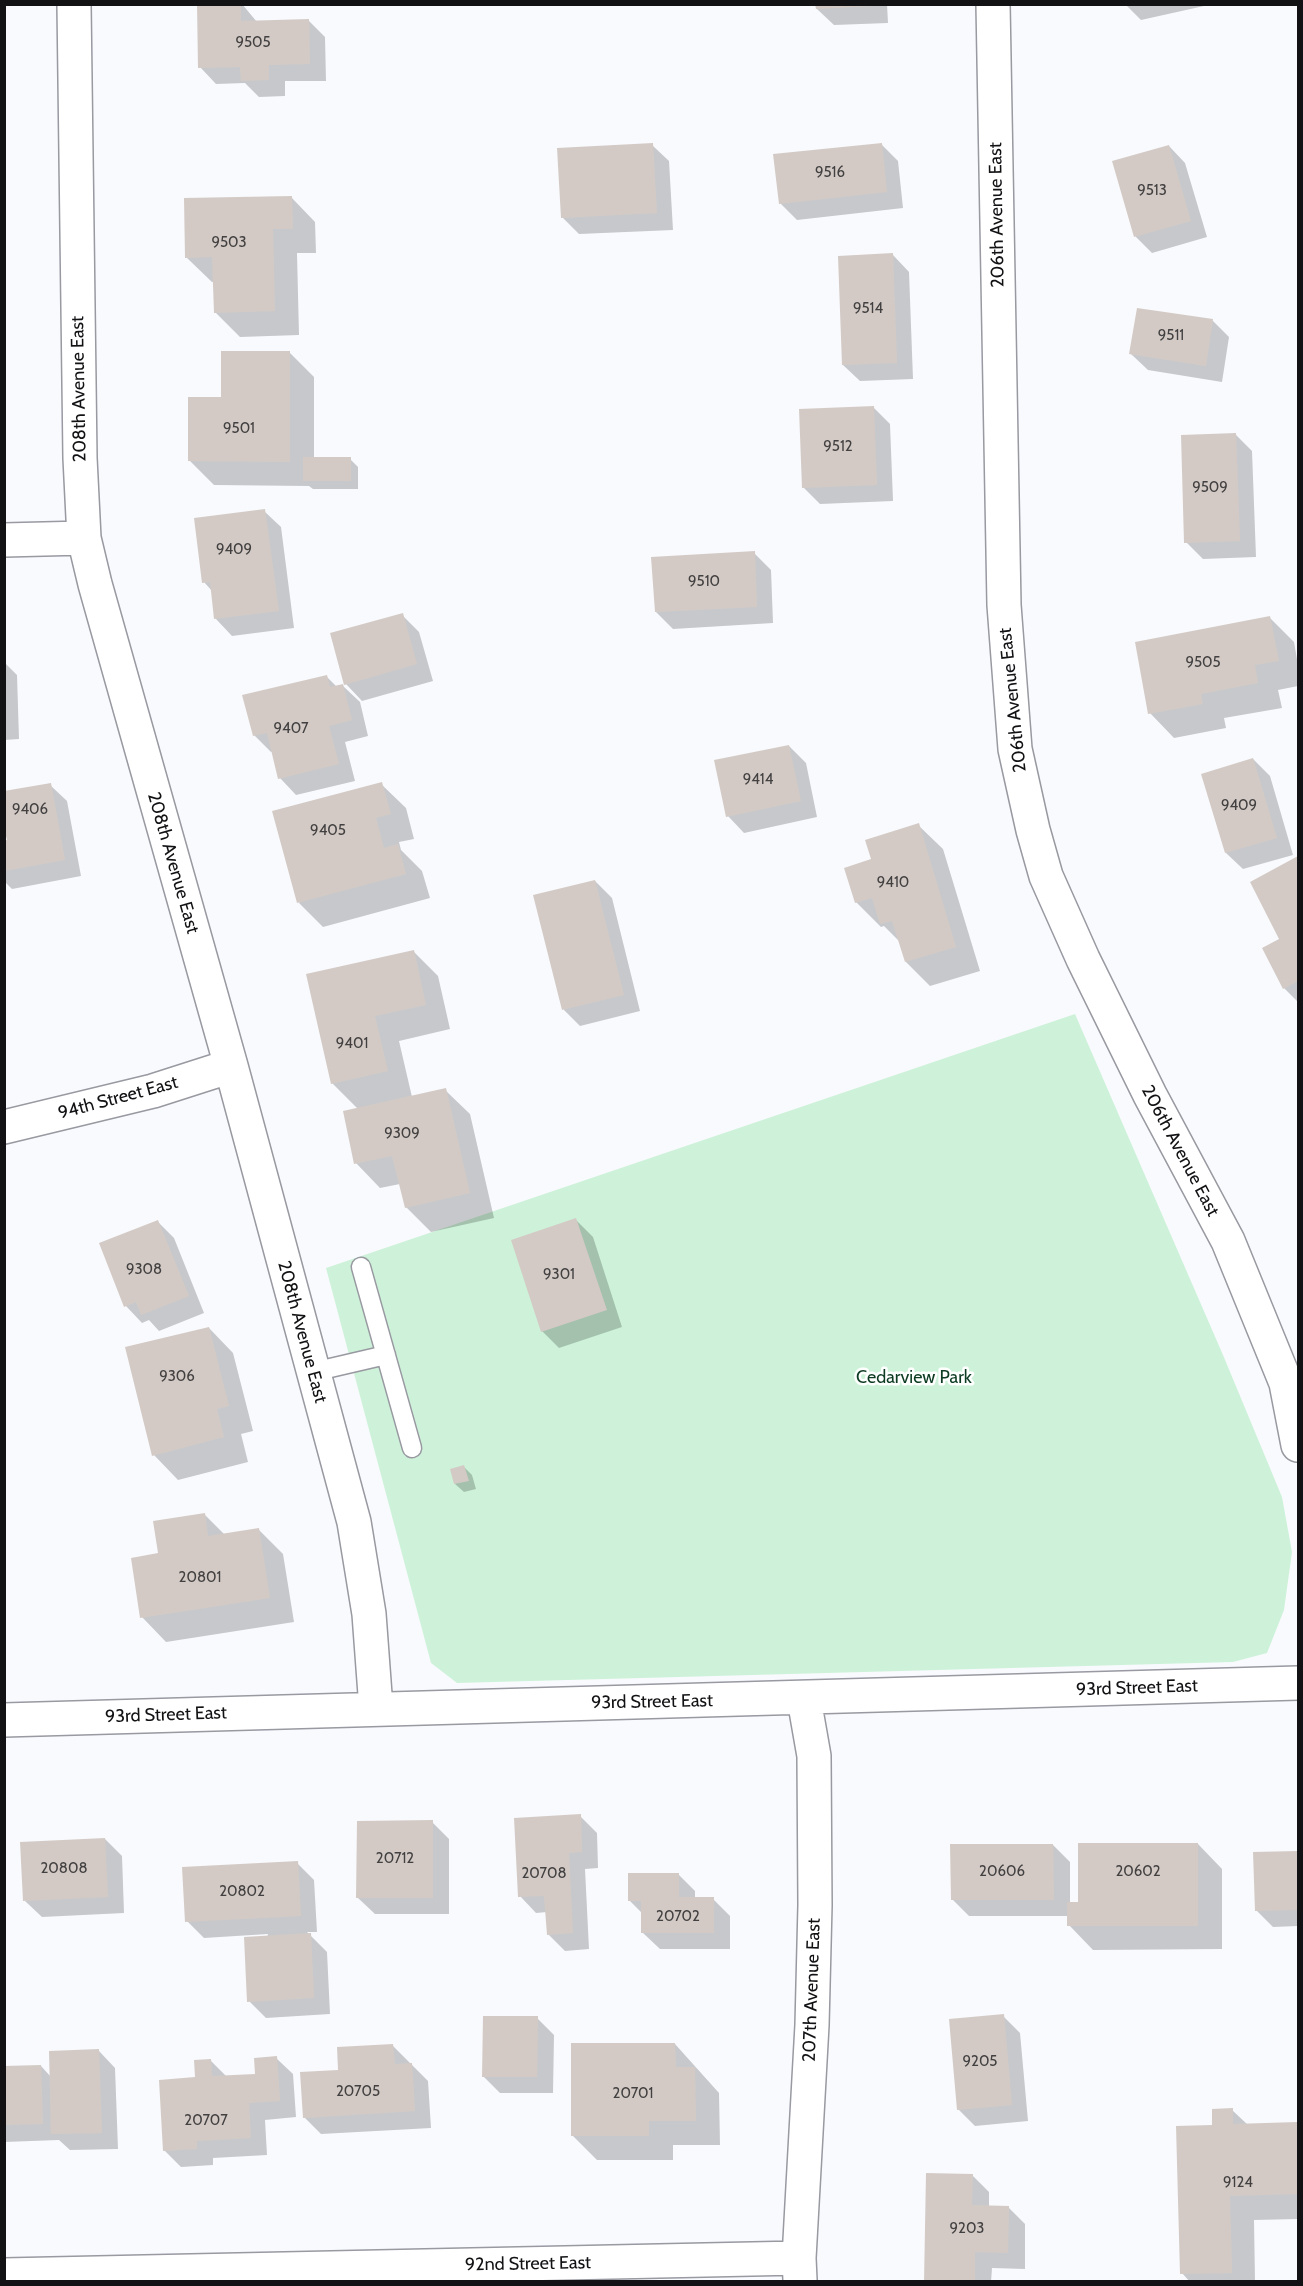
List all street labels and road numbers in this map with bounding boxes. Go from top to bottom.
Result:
street label: 206th Avenue East [985,142,1009,288]
street label: 208th Avenue East [67,316,91,462]
street label: 206th Avenue East [995,627,1031,773]
street label: 208th Avenue East [142,790,204,936]
street label: 94th Street East [56,1072,180,1124]
street label: 206th Avenue East [1136,1082,1224,1220]
street label: 208th Avenue East [273,1259,331,1405]
street label: 93rd Street East [1076,1675,1198,1701]
street label: 93rd Street East [591,1690,713,1714]
street label: 93rd Street East [105,1702,227,1728]
street label: 207th Avenue East [799,1918,825,2062]
street label: 92nd Street East [465,2252,591,2276]

